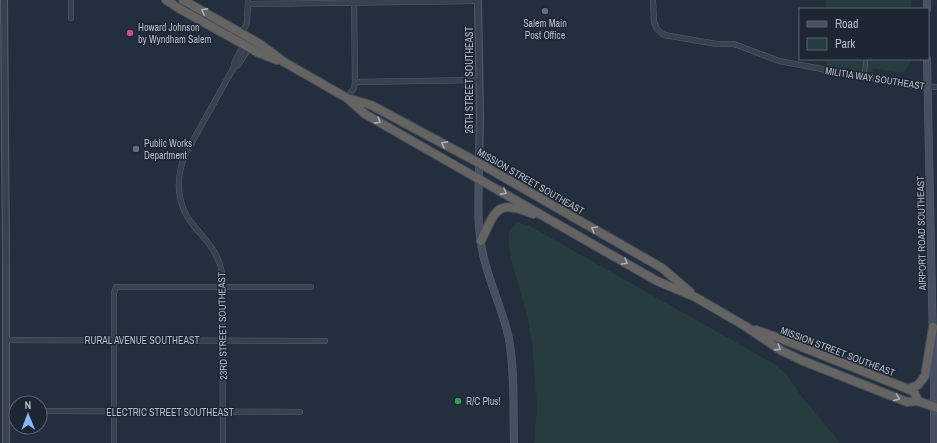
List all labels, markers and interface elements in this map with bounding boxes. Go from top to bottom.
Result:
marker: Salem Main Post Office [540,6,550,16]
legend [799,8,929,60]
one-way arrow [201,9,208,16]
text: Road [835,16,859,32]
place label: Salem Main Post Office [523,17,567,42]
place label: Howard Johnson by Wyndham Salem [138,21,211,46]
street label: 25TH STREET SOUTHEAST [463,27,476,133]
marker: Howard Johnson by Wyndham Salem [125,28,135,38]
text: Park [835,36,855,52]
street label: MILITIA WAY SOUTHEAST [824,64,926,93]
one-way arrow [374,117,381,124]
place label: Public Works Department [144,137,192,162]
one-way arrow [441,142,448,149]
marker: Public Works Department [131,144,141,154]
street label: MISSION STREET SOUTHEAST [475,145,587,217]
street label: AIRPORT ROAD SOUTHEAST [914,176,929,291]
one-way arrow [500,188,507,195]
one-way arrow [590,226,598,233]
one-way arrow [621,258,628,265]
street label: 23RD STREET SOUTHEAST [215,272,230,380]
street label: MISSION STREET SOUTHEAST [779,324,897,379]
street label: RURAL AVENUE SOUTHEAST [85,334,199,347]
one-way arrow [774,343,781,351]
one-way arrow [894,394,901,402]
north arrow [8,395,48,435]
place label: R/C Plus! [466,395,501,408]
marker: R/C Plus! [453,396,463,406]
text: N [24,398,31,412]
street label: ELECTRIC STREET SOUTHEAST [106,406,234,419]

